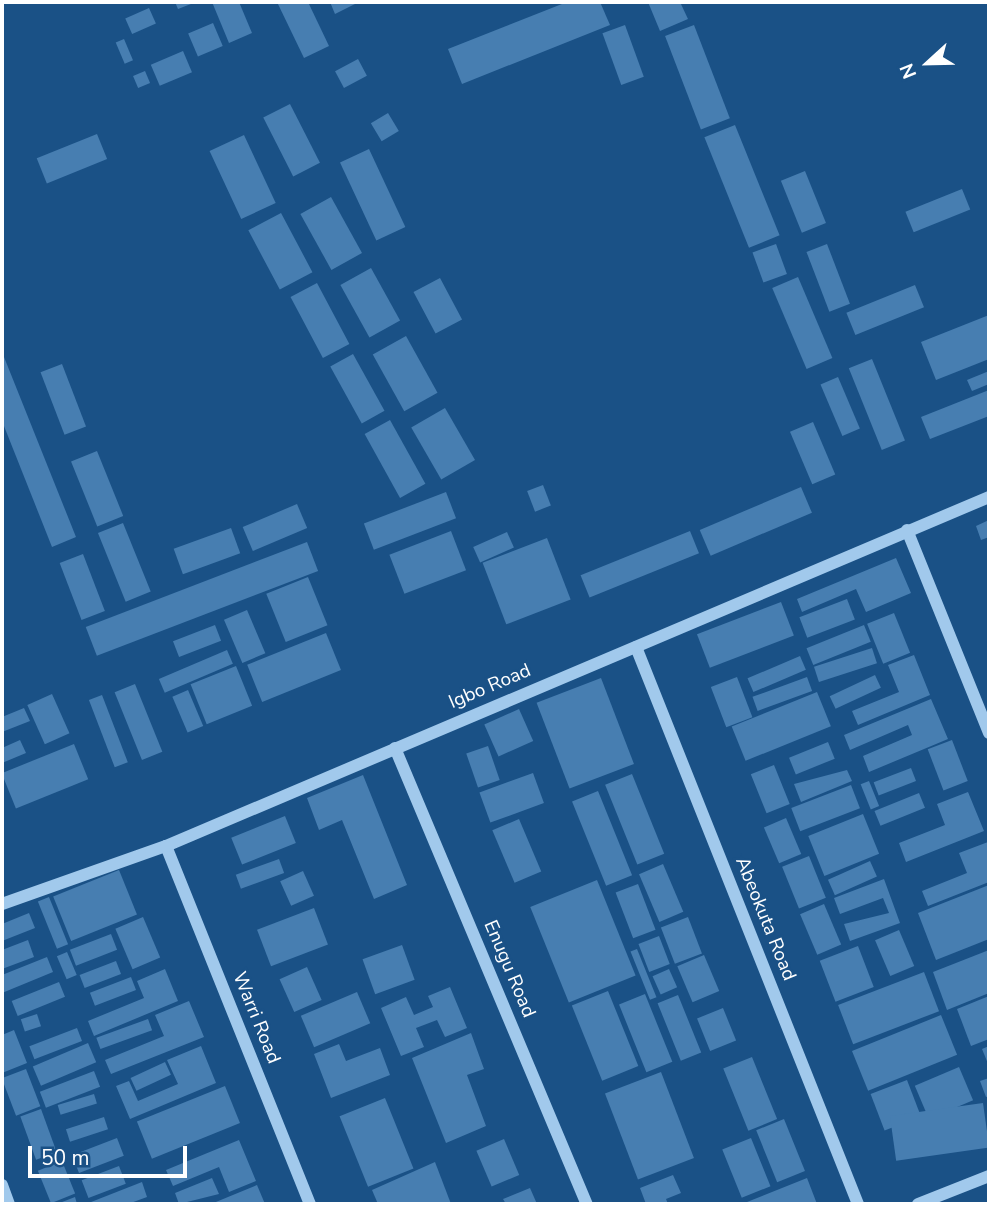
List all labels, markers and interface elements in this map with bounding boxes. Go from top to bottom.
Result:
north arrow [893,28,963,98]
text: N [894,59,923,82]
street label: Igbo Road [446,660,534,714]
street label: Abeokuta Road [730,854,800,984]
street label: Enugu Road [478,917,540,1021]
street label: Warri Road [227,969,285,1067]
scale bar [32,1132,191,1176]
text: 50 m [41,1144,90,1172]

